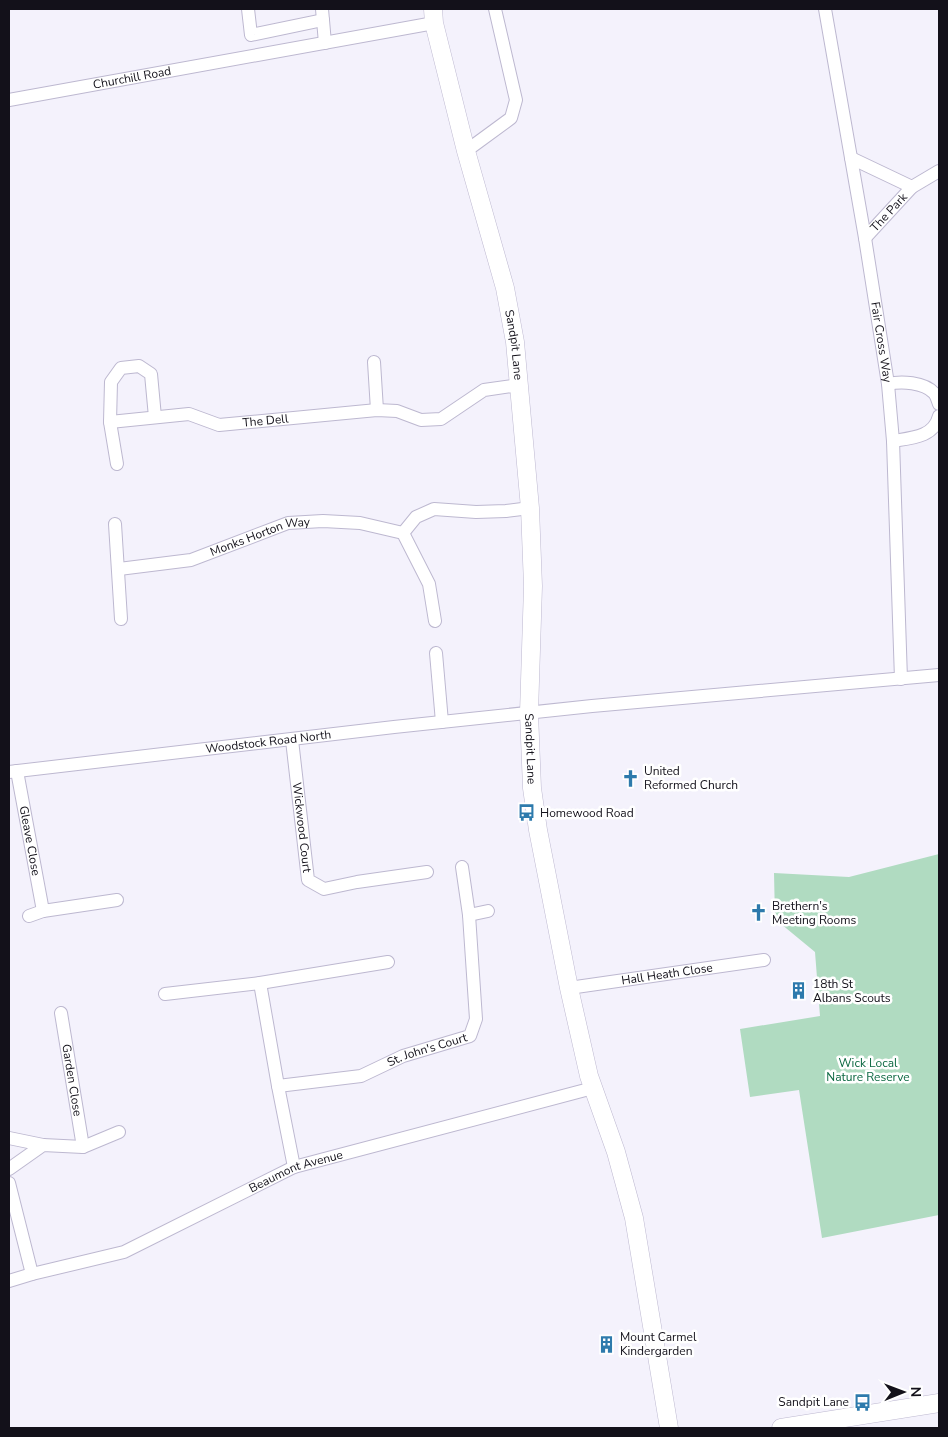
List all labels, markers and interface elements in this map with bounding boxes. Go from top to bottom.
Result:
street label: Churchill Road [92,63,172,93]
street label: The Park [867,189,911,235]
street label: Fair Cross Way [867,301,896,385]
street label: Sandpit Lane [501,308,526,381]
street label: The Dell [242,410,290,431]
street label: Monks Horton Way [208,514,311,560]
street label: Sandpit Lane [521,713,540,785]
street label: Woodstock Road North [205,726,332,757]
place label: United Reformed Church [644,763,738,793]
church icon: United Reformed Church [620,768,640,788]
street label: Wickwood Court [289,781,315,874]
bus stop icon: Homewood Road [516,803,536,823]
street label: Gleave Close [16,804,44,877]
place label: Homewood Road [540,805,634,821]
place label: Brethern's Meeting Rooms [772,898,856,928]
church icon: Brethern's Meeting Rooms [748,903,768,923]
street label: Hall Heath Close [620,959,714,988]
place label: 18th St Albans Scouts [813,976,891,1006]
building icon: 18th St Albans Scouts [789,981,809,1001]
street label: St. John's Court [384,1029,470,1070]
street label: Garden Close [58,1043,86,1117]
park label: Wick Local Nature Reserve [826,1055,910,1085]
street label: Beaumont Avenue [246,1146,344,1196]
place label: Mount Carmel Kindergarden [620,1329,697,1359]
building icon: Mount Carmel Kindergarden [596,1334,616,1354]
north arrow [878,1367,928,1417]
text: N [906,1386,925,1397]
bus stop icon: Sandpit Lane [853,1392,873,1412]
place label: Sandpit Lane [778,1394,849,1410]

